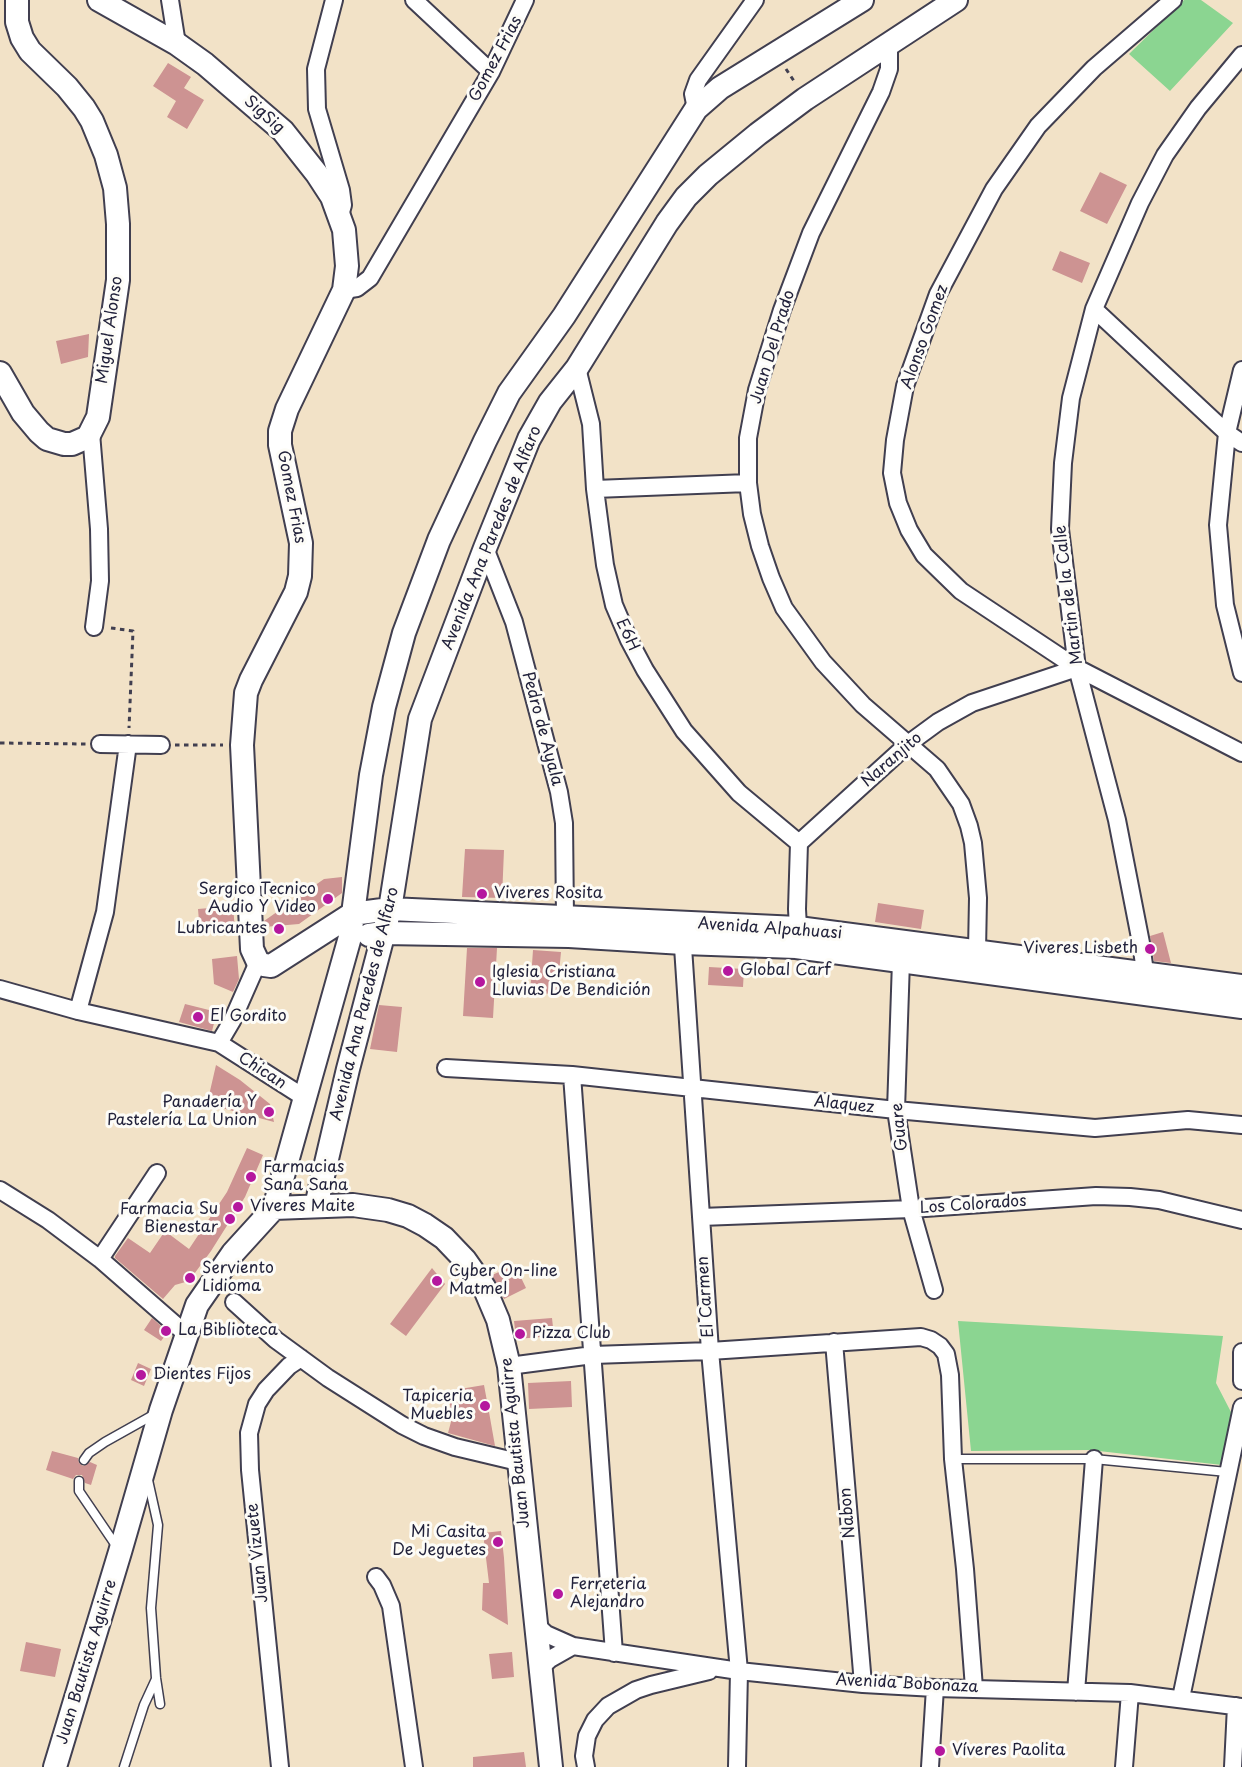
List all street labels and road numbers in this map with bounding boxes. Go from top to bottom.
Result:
street label: Gomez Frias [465,13,527,105]
street label: SigSig [240,92,288,138]
street label: Miguel Alonso [93,275,127,385]
street label: Alonso Gomez [897,282,953,392]
street label: Juan Del Prado [747,288,799,406]
street label: Avenida Ana Paredes de Alfaro [438,423,546,653]
street label: Gomez Frias [273,449,309,545]
street label: Martin de la Calle [1051,524,1087,666]
street label: E6H [611,616,643,654]
street label: Pedro de Ayala [518,670,566,788]
street label: Naranjito [858,729,926,791]
street label: Avenida Ana Paredes de Alfaro [327,885,403,1123]
street label: Avenida Alpahuasi [697,914,843,944]
street label: Chican [234,1048,290,1094]
street label: Alaquez [813,1092,875,1118]
street label: Guare [888,1102,912,1152]
street label: Los Colorados [919,1192,1027,1218]
street label: El Carmen [694,1256,718,1338]
street label: Juan Bautista Aguirre [497,1357,535,1529]
street label: Nabon [836,1487,860,1539]
street label: Juan Vizuete [243,1502,273,1604]
street label: Juan Bautista Aguirre [53,1577,121,1747]
street label: Avenida Bobonaza [835,1671,979,1697]

